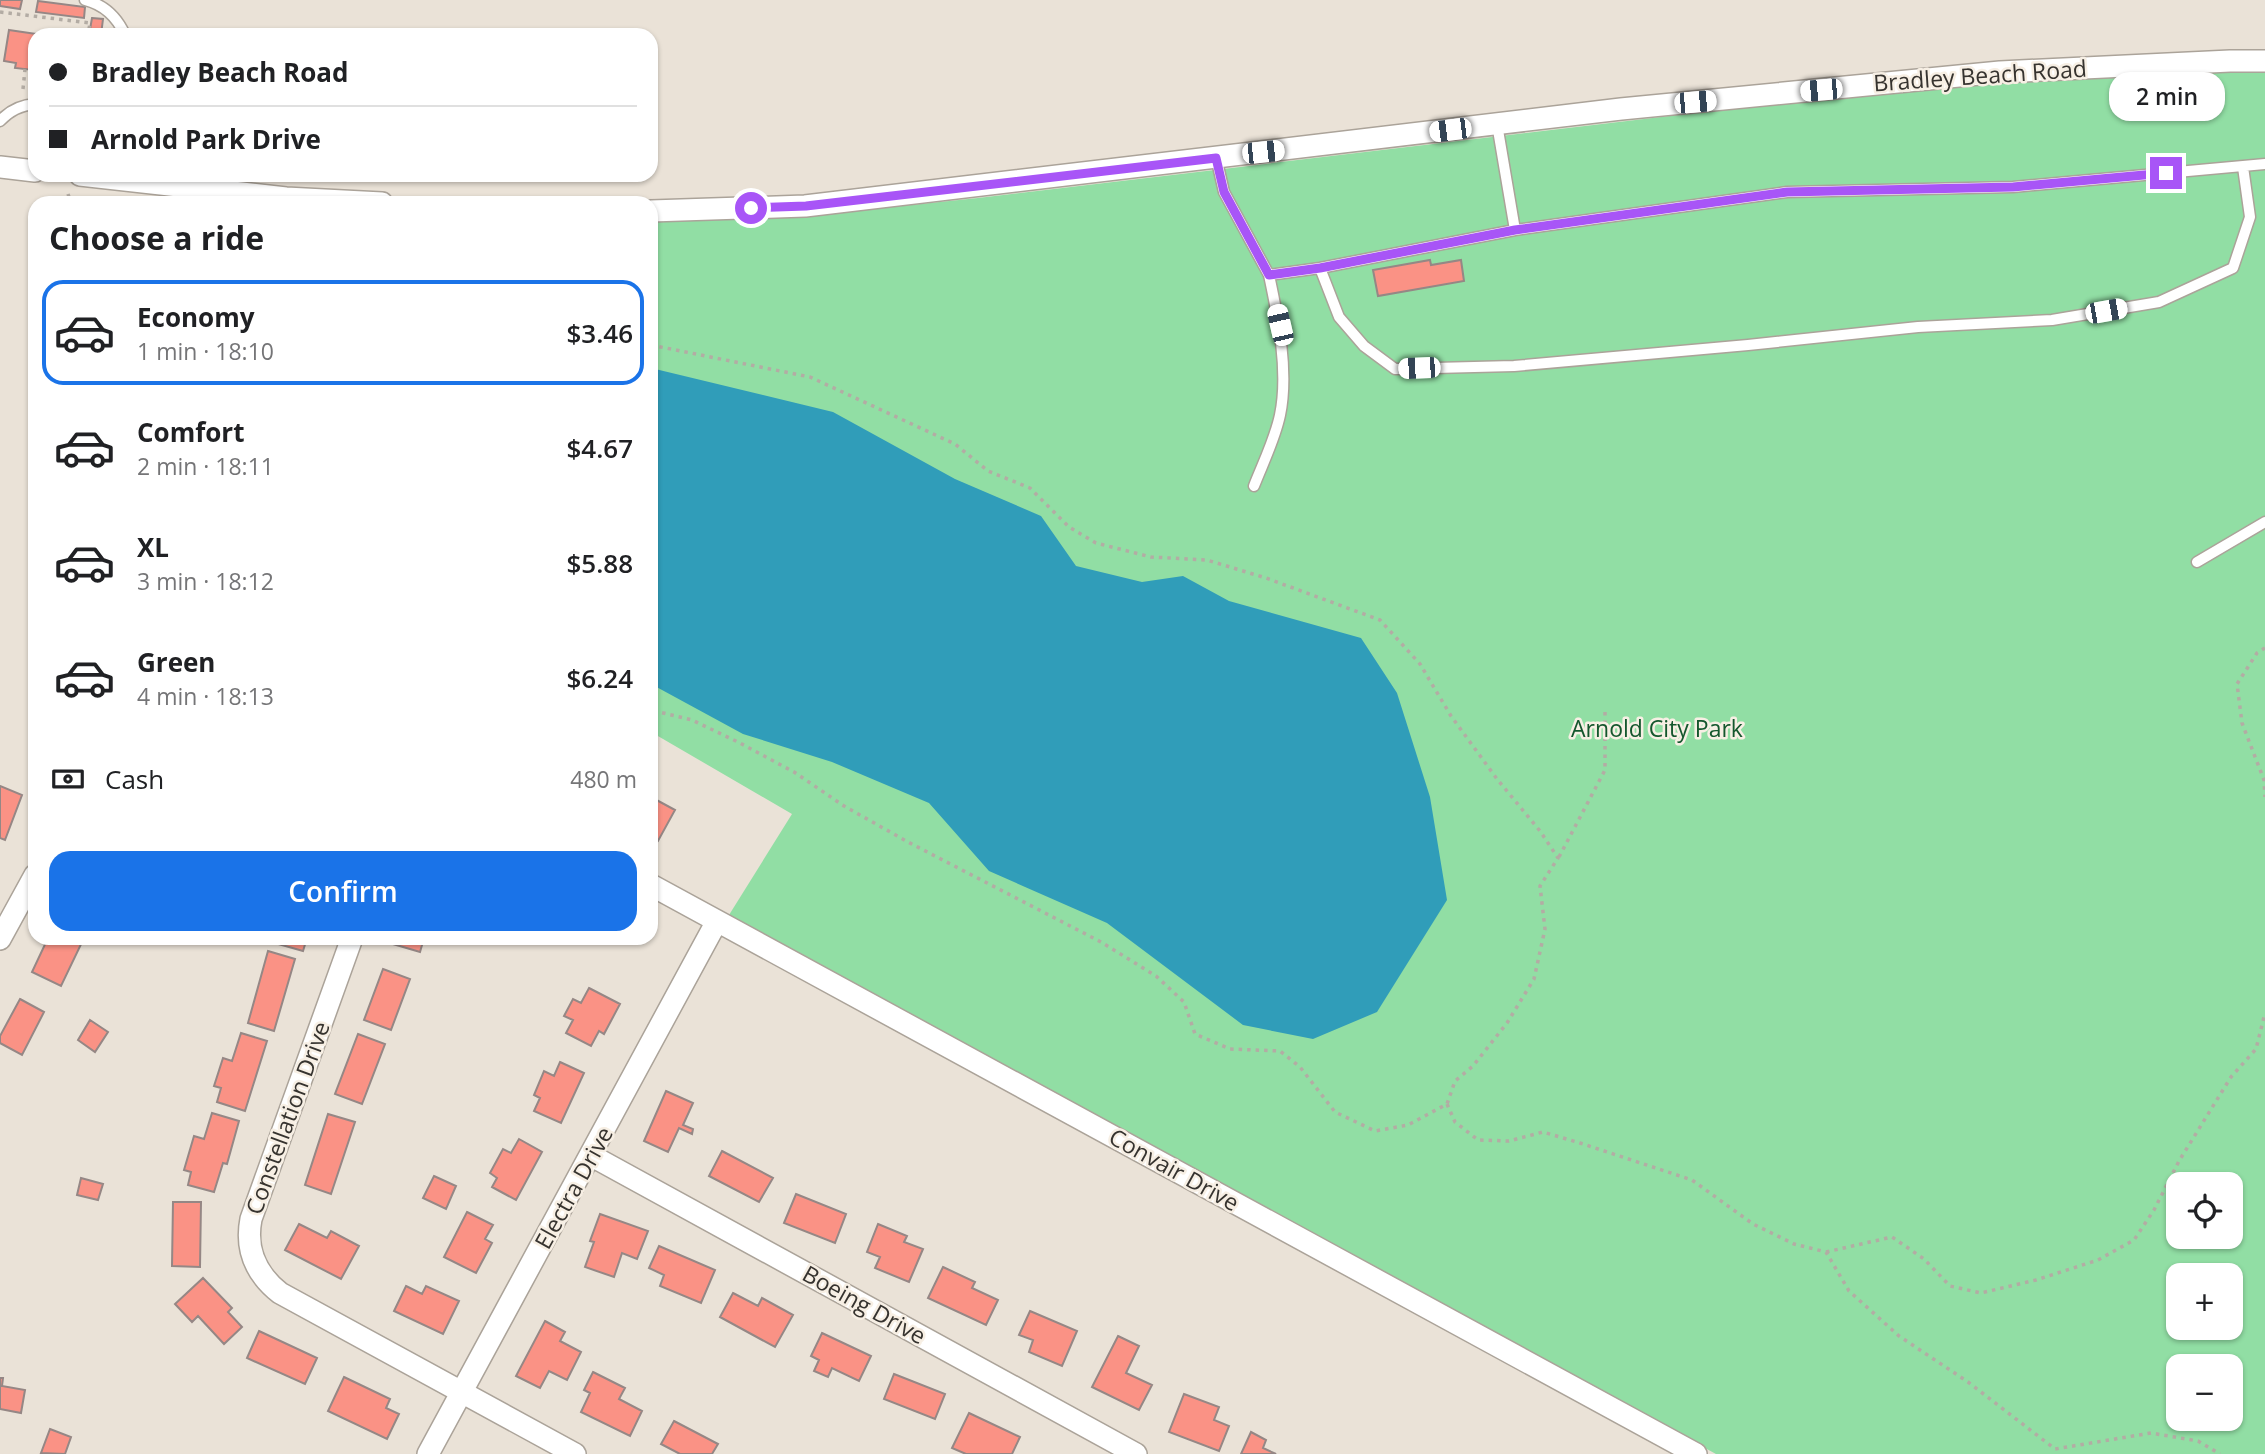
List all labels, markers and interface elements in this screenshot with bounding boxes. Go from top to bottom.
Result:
street label: Bradley Beach Road [1872,52,2088,98]
text: Bradley Beach Road [91,54,348,90]
callout: 2 min [2108,72,2224,120]
car [1800,78,1843,102]
text: 2 min [2136,80,2198,112]
car [1674,90,1717,114]
car [1428,117,1473,143]
text: Arnold Park Drive [91,121,321,157]
car [1242,139,1285,165]
route end [2150,157,2182,189]
route start [735,192,767,224]
text: Choose a ride [49,216,264,259]
car [2084,297,2129,325]
text: Economy [137,299,255,335]
icon: car [53,301,116,364]
car [1266,302,1295,348]
text: $3.46 [566,315,633,351]
text: 1 min · 18:10 [137,335,274,367]
car [1398,357,1441,379]
text: Comfort [137,414,244,450]
icon: car [53,416,116,479]
text: $4.67 [566,430,633,466]
text: 2 min · 18:11 [137,450,274,482]
text: XL [137,529,169,565]
icon: car [53,531,116,594]
text: $5.88 [566,545,633,581]
text: 3 min · 18:12 [137,565,274,597]
text: Green [137,644,215,680]
icon: car [53,646,116,709]
text: $6.24 [566,660,633,696]
text: 4 min · 18:13 [137,680,274,712]
park label: Arnold City Park [1571,712,1743,744]
icon: cash [49,760,87,798]
text: Cash [105,761,164,797]
text: 480 m [570,763,637,795]
button: Confirm [49,851,637,931]
street label: Constellation Drive [237,1017,337,1219]
street label: Convair Drive [1104,1120,1245,1218]
street label: Electra Drive [526,1121,620,1254]
map controls [2166,1172,2243,1431]
button: locate [2166,1172,2243,1249]
street label: Boeing Drive [797,1257,932,1351]
button: + [2166,1263,2243,1340]
button: − [2166,1354,2243,1431]

